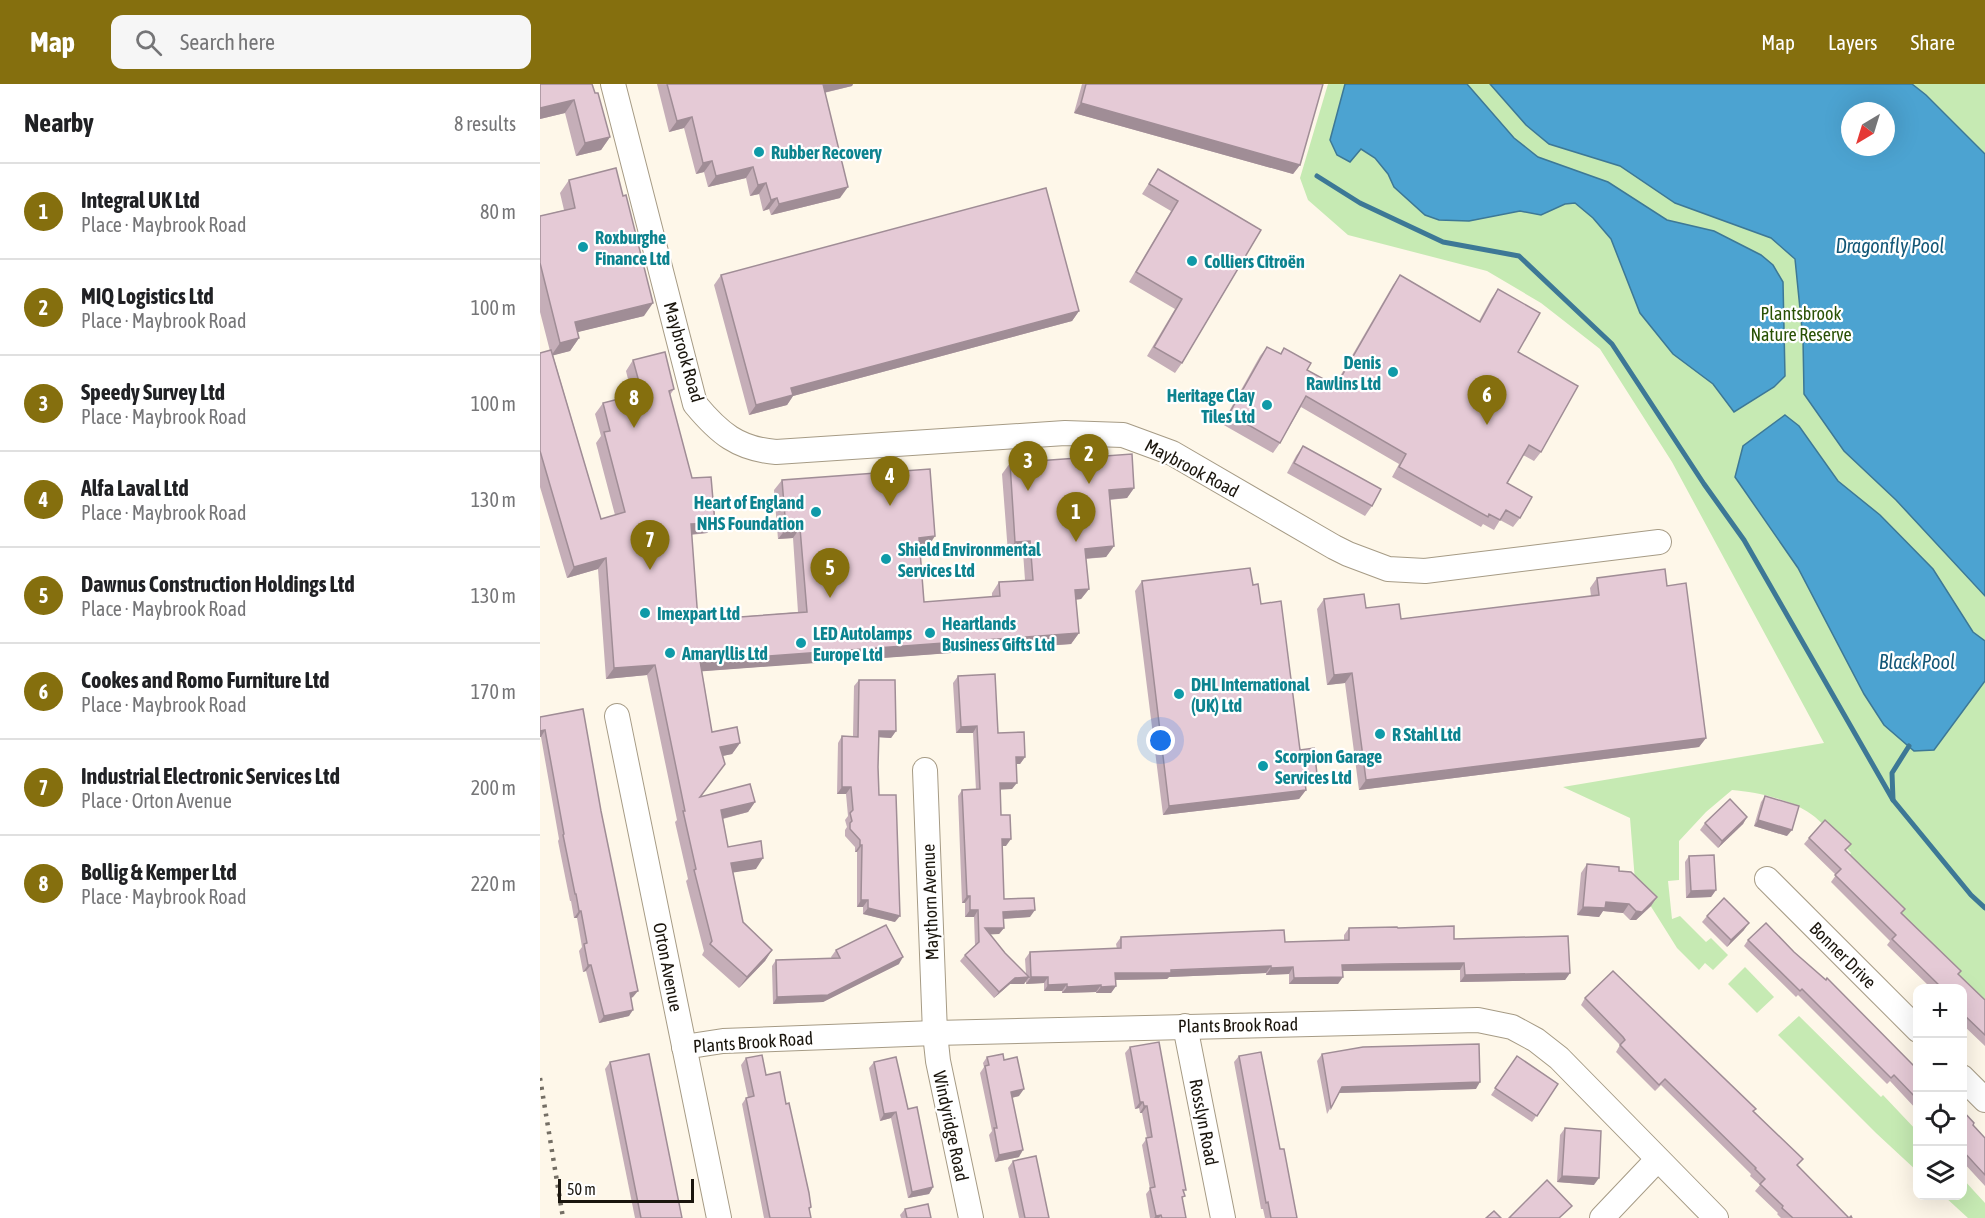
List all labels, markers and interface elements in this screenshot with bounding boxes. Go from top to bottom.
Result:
search box [111,15,531,69]
text: Map [30,26,75,58]
icon: search [132,26,165,59]
text: Search here [180,29,275,55]
text: Map [1761,30,1795,54]
text: Layers [1828,30,1878,54]
text: Share [1911,30,1955,54]
north arrow [1841,102,1895,156]
text: Nearby [24,108,94,138]
text: 8 results [454,112,516,135]
place label: Rubber Recovery [771,142,882,163]
marker: Rubber Recovery [752,145,766,159]
text: Integral UK Ltd [81,187,200,213]
text: 1 [39,200,48,223]
text: 80 m [480,200,516,223]
text: Place · Maybrook Road [81,213,246,236]
place label: Roxburghe Finance Ltd [595,227,670,269]
water label: Dragonfly Pool [1835,234,1945,257]
marker: Roxburghe Finance Ltd [576,240,590,254]
place label: Colliers Citroën [1204,251,1305,272]
marker: Colliers Citroën [1185,254,1199,268]
text: MIQ Logistics Ltd [81,283,214,309]
text: 2 [39,296,48,319]
text: 100 m [471,296,516,319]
street label: Maybrook Road [660,299,708,405]
park label: Plantsbrook Nature Reserve [1750,303,1852,345]
text: Place · Maybrook Road [81,309,246,332]
place label: Denis Rawlins Ltd [1306,352,1382,394]
marker: Denis Rawlins Ltd [1386,365,1400,379]
pin: 6 [1468,376,1506,425]
pin: 8 [614,378,653,428]
text: Speedy Survey Ltd [81,379,225,405]
place label: Heritage Clay Tiles Ltd [1167,385,1256,427]
text: 3 [39,392,48,415]
text: 100 m [471,392,516,415]
marker: Heritage Clay Tiles Ltd [1260,398,1274,412]
text: Place · Maybrook Road [81,405,246,428]
pin: 2 [1070,434,1108,484]
street label: Maybrook Road [1141,434,1243,502]
pin: 3 [1008,442,1048,491]
pin: 4 [870,456,910,506]
text: Alfa Laval Ltd [81,475,189,501]
text: 4 [39,488,48,511]
text: 130 m [471,488,516,511]
place label: Heart of England NHS Foundation [694,492,804,534]
pin: 1 [1056,492,1096,542]
text: Place · Maybrook Road [81,501,246,524]
marker: Heart of England NHS Foundation [809,505,823,519]
pin: 7 [630,520,670,570]
place label: Shield Environmental Services Ltd [898,539,1041,581]
pin: 5 [810,548,850,598]
marker: Shield Environmental Services Ltd [879,552,893,566]
text: Dawnus Construction Holdings Ltd [81,571,355,597]
text: 5 [39,584,48,607]
text: 130 m [471,584,516,607]
text: Place · Maybrook Road [81,597,246,620]
place label: Imexpart Ltd [657,603,740,624]
marker: Imexpart Ltd [638,606,652,620]
place label: Heartlands Business Gifts Ltd [942,613,1055,655]
place label: LED Autolamps Europe Ltd [813,623,913,665]
marker: Heartlands Business Gifts Ltd [923,626,937,640]
marker: LED Autolamps Europe Ltd [794,636,808,650]
place label: Amaryllis Ltd [681,643,768,664]
marker: Amaryllis Ltd [663,646,677,660]
water label: Black Pool [1879,650,1955,673]
text: Cookes and Romo Furniture Ltd [81,667,329,693]
place label: DHL International (UK) Ltd [1191,674,1310,716]
text: 6 [39,680,48,703]
text: 170 m [471,680,516,703]
marker: DHL International (UK) Ltd [1172,687,1186,701]
text: Place · Maybrook Road [81,693,246,716]
place label: R Stahl Ltd [1392,724,1461,745]
your location [1146,726,1175,755]
marker: R Stahl Ltd [1373,727,1387,741]
place label: Scorpion Garage Services Ltd [1275,746,1382,788]
marker: Scorpion Garage Services Ltd [1256,759,1270,773]
text: Industrial Electronic Services Ltd [81,763,340,789]
text: 7 [39,776,48,799]
text: 200 m [471,776,516,799]
text: Place · Orton Avenue [81,789,232,812]
street label: Maythorn Avenue [917,843,943,961]
text: Bollig & Kemper Ltd [81,859,237,885]
text: 8 [39,872,48,895]
text: 220 m [471,872,516,895]
text: Place · Maybrook Road [81,885,246,908]
street label: Bonner Drive [1805,917,1881,993]
street label: Orton Avenue [649,921,687,1013]
map controls [1913,984,1967,1200]
button: + [1913,984,1967,1038]
street label: Plants Brook Road [1178,1013,1298,1037]
street label: Plants Brook Road [692,1027,814,1057]
button: − [1913,1038,1967,1092]
street label: Windyridge Road [929,1069,973,1183]
street label: Rosslyn Road [1185,1077,1223,1167]
button: locate [1913,1092,1967,1146]
button: layers [1913,1146,1967,1200]
scale bar [558,1176,694,1204]
text: 50 m [567,1180,596,1198]

